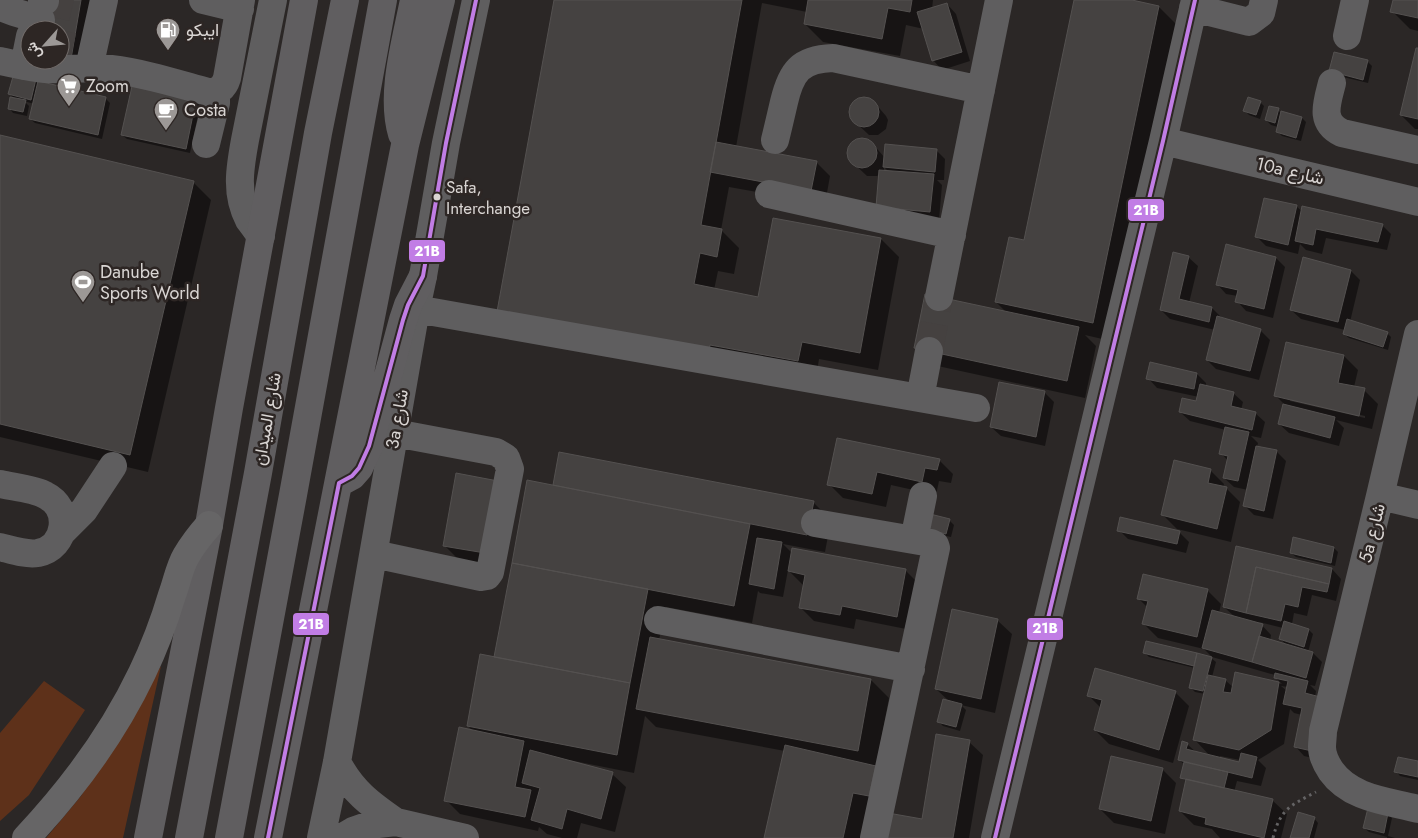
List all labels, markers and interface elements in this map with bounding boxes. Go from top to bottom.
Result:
fuel station icon: ايبكو [155,17,181,51]
place label: ايبكو [186,17,219,43]
north arrow [20,20,70,70]
text: ش [21,39,46,63]
supermarket icon: Zoom [56,73,82,107]
place label: Zoom [86,73,129,99]
cafe icon: Costa [153,97,179,131]
place label: Costa [184,97,226,123]
street label: 10a شارع [1253,151,1327,191]
place label: Safa, Interchange [446,175,530,220]
marker: Safa, Interchange [432,192,442,202]
line badge: 21B [1127,198,1165,222]
text: 21B [1133,200,1159,220]
line badge: 21B [408,239,446,263]
text: 21B [414,241,440,261]
place label: Danube Sports World [100,259,200,306]
sports icon: Danube Sports World [70,269,96,303]
street label: شارع الميدان [246,371,288,467]
street label: 3a شارع [379,387,415,451]
street label: 5a شارع [1352,501,1392,565]
line badge: 21B [292,612,330,636]
text: 21B [298,614,324,634]
line badge: 21B [1026,617,1064,641]
text: 21B [1032,618,1058,638]

